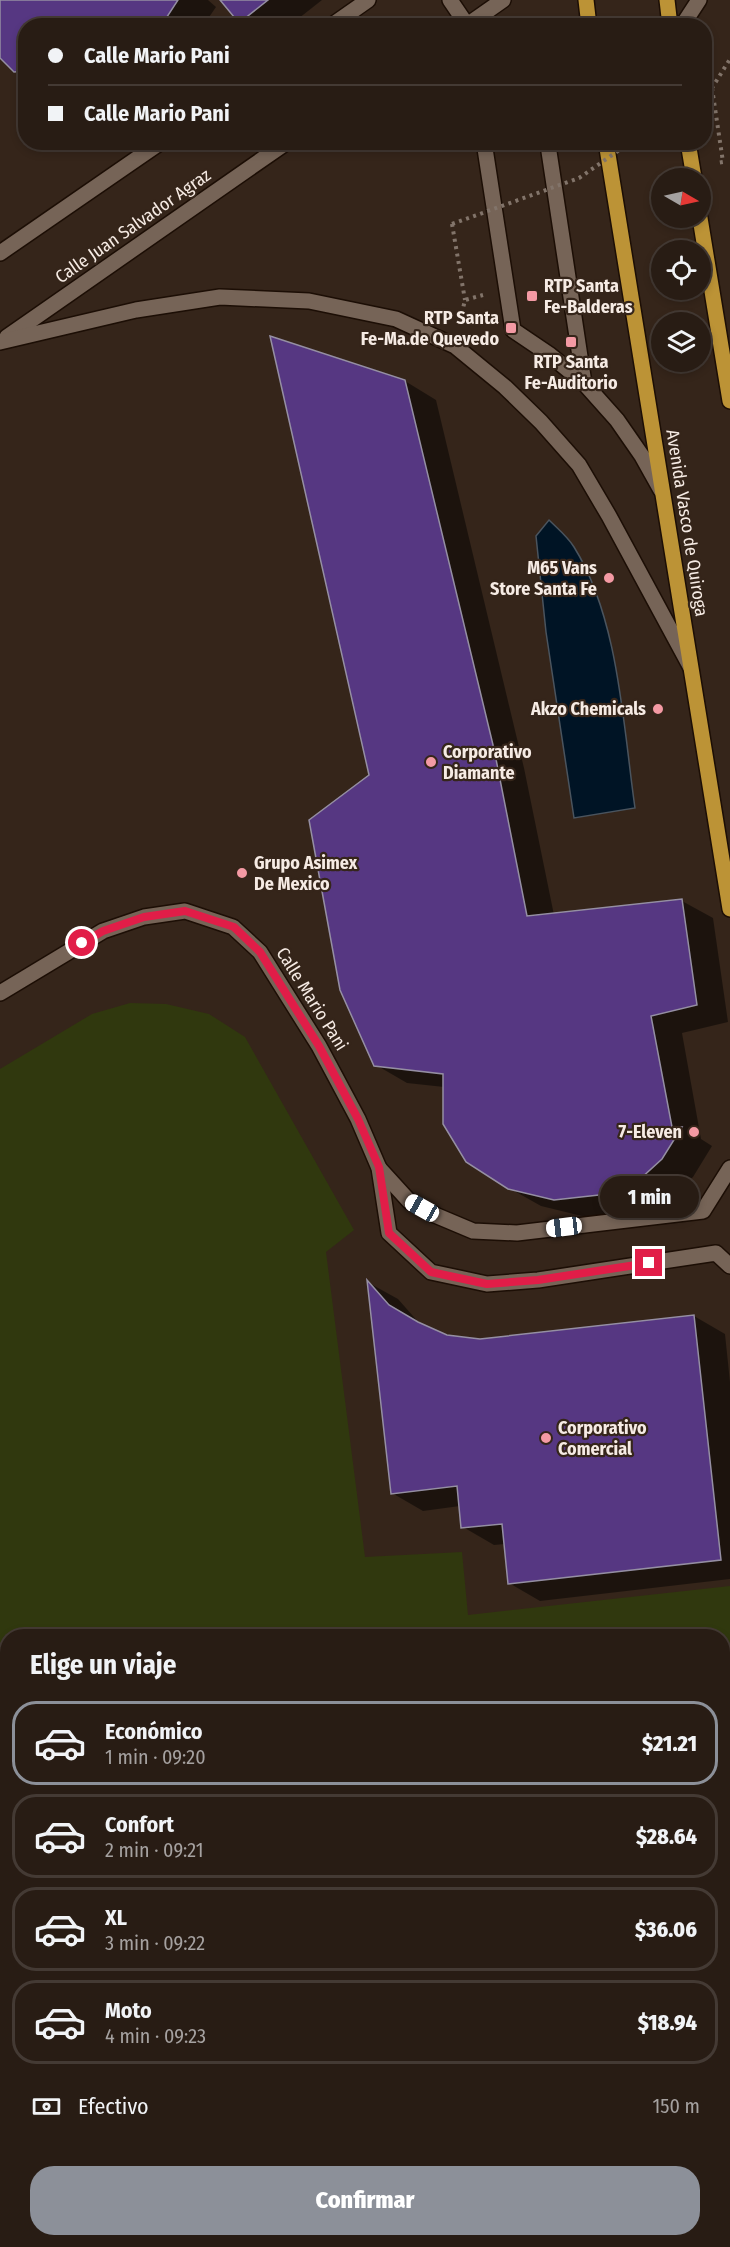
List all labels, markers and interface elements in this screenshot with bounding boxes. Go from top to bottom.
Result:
text: Calle Mario Pani [84,42,230,69]
text: Calle Mario Pani [84,100,230,127]
street label: Calle Juan Salvador Agraz [51,164,215,288]
north arrow [651,168,711,228]
map controls [651,168,711,372]
button: locate [651,240,711,300]
place label: RTP Santa Fe-Balderas [544,275,633,318]
marker: RTP Santa Fe-Balderas [525,289,539,303]
place label: RTP Santa Fe-Ma.de Quevedo [361,307,499,350]
button: layers [651,312,711,372]
marker: RTP Santa Fe-Ma.de Quevedo [504,321,518,335]
marker: RTP Santa Fe-Auditorio [564,335,578,349]
place label: RTP Santa Fe-Auditorio [524,351,618,394]
street label: Avenida Vasco de Quiroga [661,428,713,618]
place label: M65 Vans Store Santa Fe [490,557,597,600]
marker: M65 Vans Store Santa Fe [602,571,616,585]
place label: Akzo Chemicals [530,698,646,720]
marker: Akzo Chemicals [651,702,665,716]
place label: Corporativo Diamante [443,741,532,784]
marker: Corporativo Diamante [424,755,438,769]
place label: Grupo Asimex De Mexico [254,852,358,895]
marker: Grupo Asimex De Mexico [235,866,249,880]
route start [68,929,95,956]
street label: Calle Mario Pani [272,943,352,1055]
place label: 7-Eleven [619,1121,682,1143]
marker: 7-Eleven [687,1125,701,1139]
callout: 1 min [600,1176,698,1218]
text: 1 min [628,1185,671,1209]
car [402,1191,442,1225]
car [545,1216,583,1238]
route end [635,1249,662,1276]
place label: Corporativo Comercial [558,1417,647,1460]
marker: Corporativo Comercial [539,1431,553,1445]
text: Elige un viaje [30,1649,176,1681]
icon: car [33,1716,87,1770]
text: Económico [105,1718,203,1745]
text: $21.21 [642,1730,697,1757]
text: 1 min · 09:20 [105,1745,206,1769]
icon: car [33,1809,87,1863]
text: Confort [105,1811,174,1838]
text: $28.64 [636,1823,697,1850]
text: 2 min · 09:21 [105,1838,204,1862]
icon: car [33,1902,87,1956]
text: XL [105,1904,127,1931]
text: $36.06 [635,1916,697,1943]
text: 3 min · 09:22 [105,1931,205,1955]
icon: car [33,1995,87,2049]
text: Moto [105,1997,152,2024]
text: $18.94 [638,2009,697,2036]
text: 4 min · 09:23 [105,2024,206,2048]
icon: cash [30,2090,63,2123]
text: Efectivo [78,2093,149,2120]
text: 150 m [653,2094,700,2118]
button: Confirmar [30,2166,700,2235]

